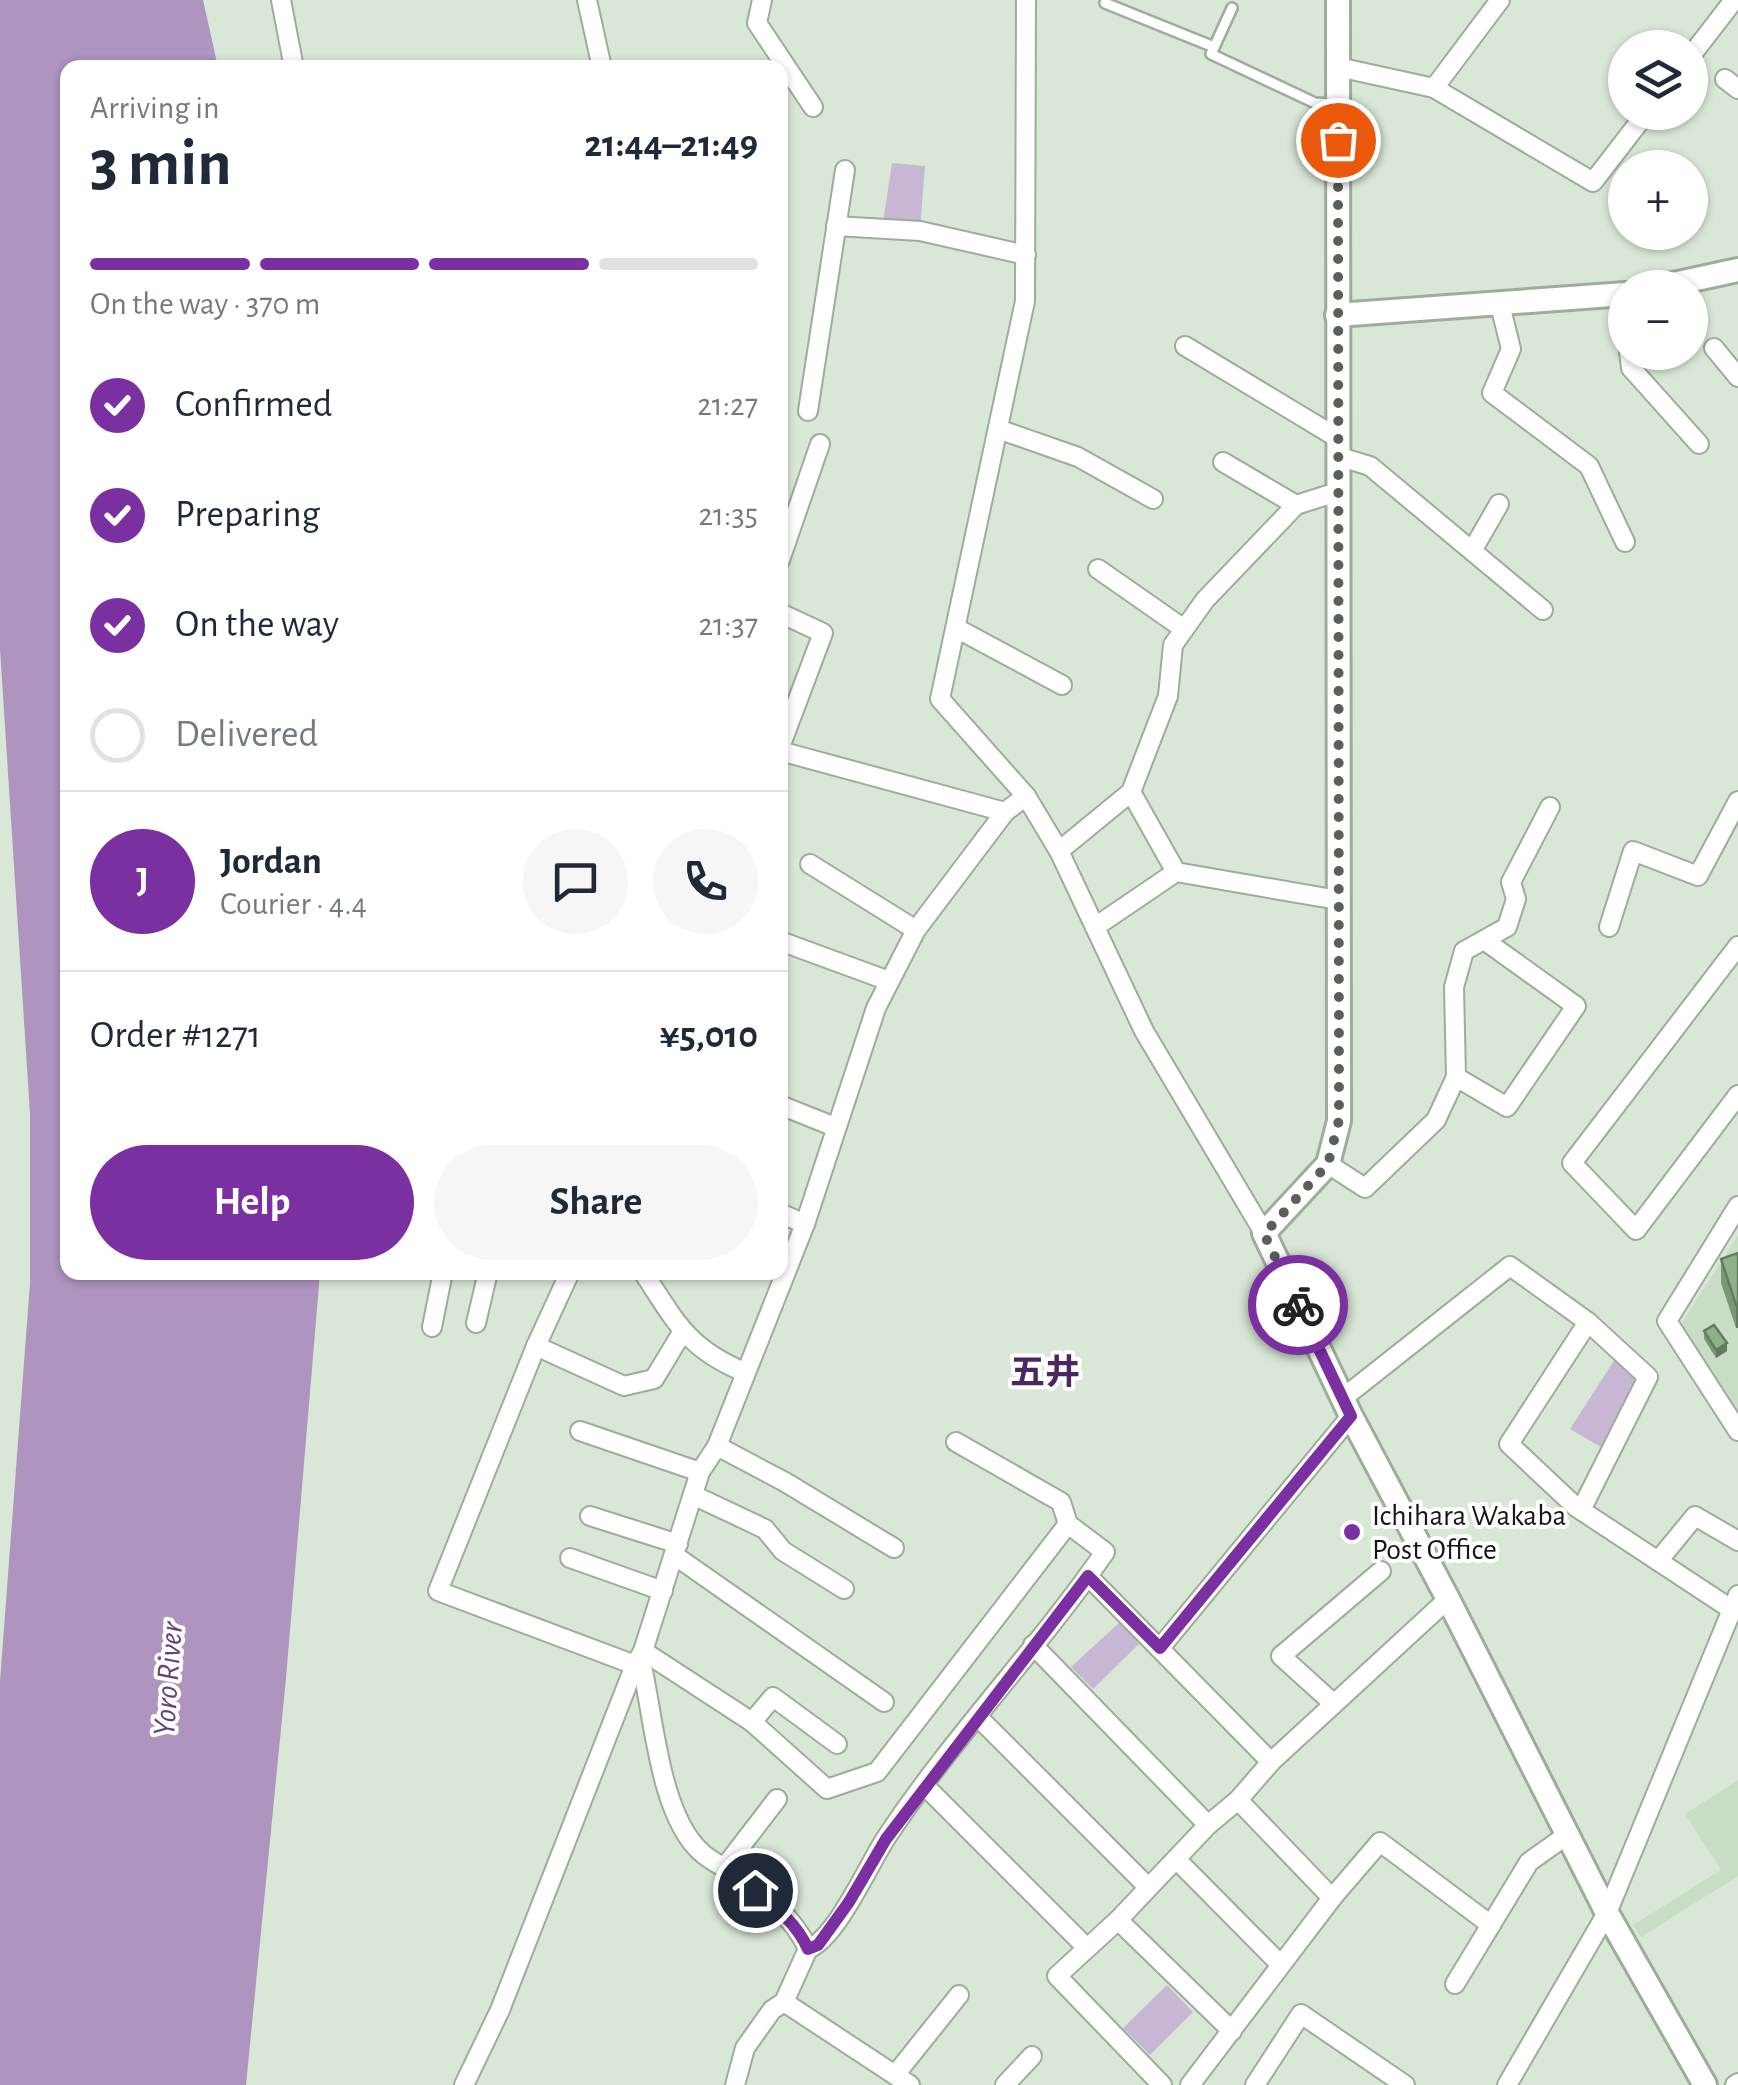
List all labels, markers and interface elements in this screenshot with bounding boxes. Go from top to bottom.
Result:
map controls [1608,30,1708,370]
button: layers [1608,30,1708,130]
text: Arriving in [90,92,219,124]
pin [1296,98,1381,183]
icon: bag [1311,113,1366,168]
text: 21:44–21:49 [584,126,758,164]
text: 3 min [90,132,232,197]
button: + [1608,150,1708,250]
button: − [1608,270,1708,370]
text: On the way · 370 m [90,288,320,320]
icon: check [90,378,145,433]
text: Confirmed [175,386,332,424]
text: 21:27 [697,389,758,421]
icon: check [90,488,145,543]
text: Preparing [175,496,320,534]
text: 21:35 [699,499,758,531]
icon: check [90,598,145,653]
text: On the way [175,606,339,644]
text: 21:37 [699,609,758,641]
text: Delivered [175,716,318,754]
button: chat [523,829,628,934]
button: phone [653,829,758,934]
text: Jordan [220,843,322,881]
text: J [136,862,149,900]
text: Courier · 4.4 [220,888,367,920]
text: Order #1271 [90,1017,261,1055]
text: ¥5,010 [660,1017,758,1055]
button: Help [90,1145,414,1260]
button: Share [434,1145,758,1260]
courier [1248,1255,1348,1355]
icon: bike [1271,1278,1326,1333]
district label: 五井 [1010,1354,1080,1391]
place label: Ichihara Wakaba Post Office [1372,1501,1566,1565]
marker: Ichihara Wakaba Post Office [1341,1521,1363,1543]
water label: Yoro River [148,1619,188,1737]
pin [713,1848,798,1933]
icon: home [728,1863,783,1918]

